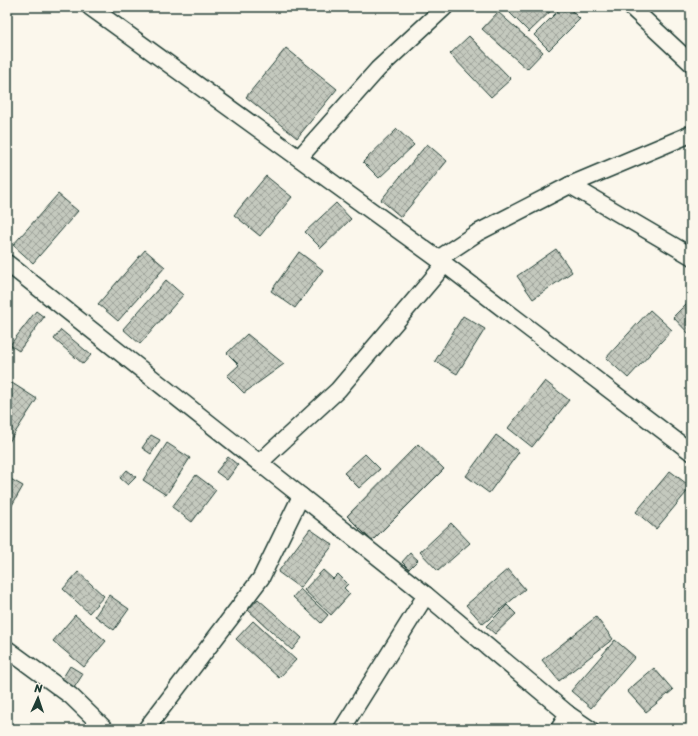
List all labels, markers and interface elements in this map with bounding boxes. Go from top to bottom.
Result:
north arrow [18,678,58,718]
text: N [33,679,43,698]

